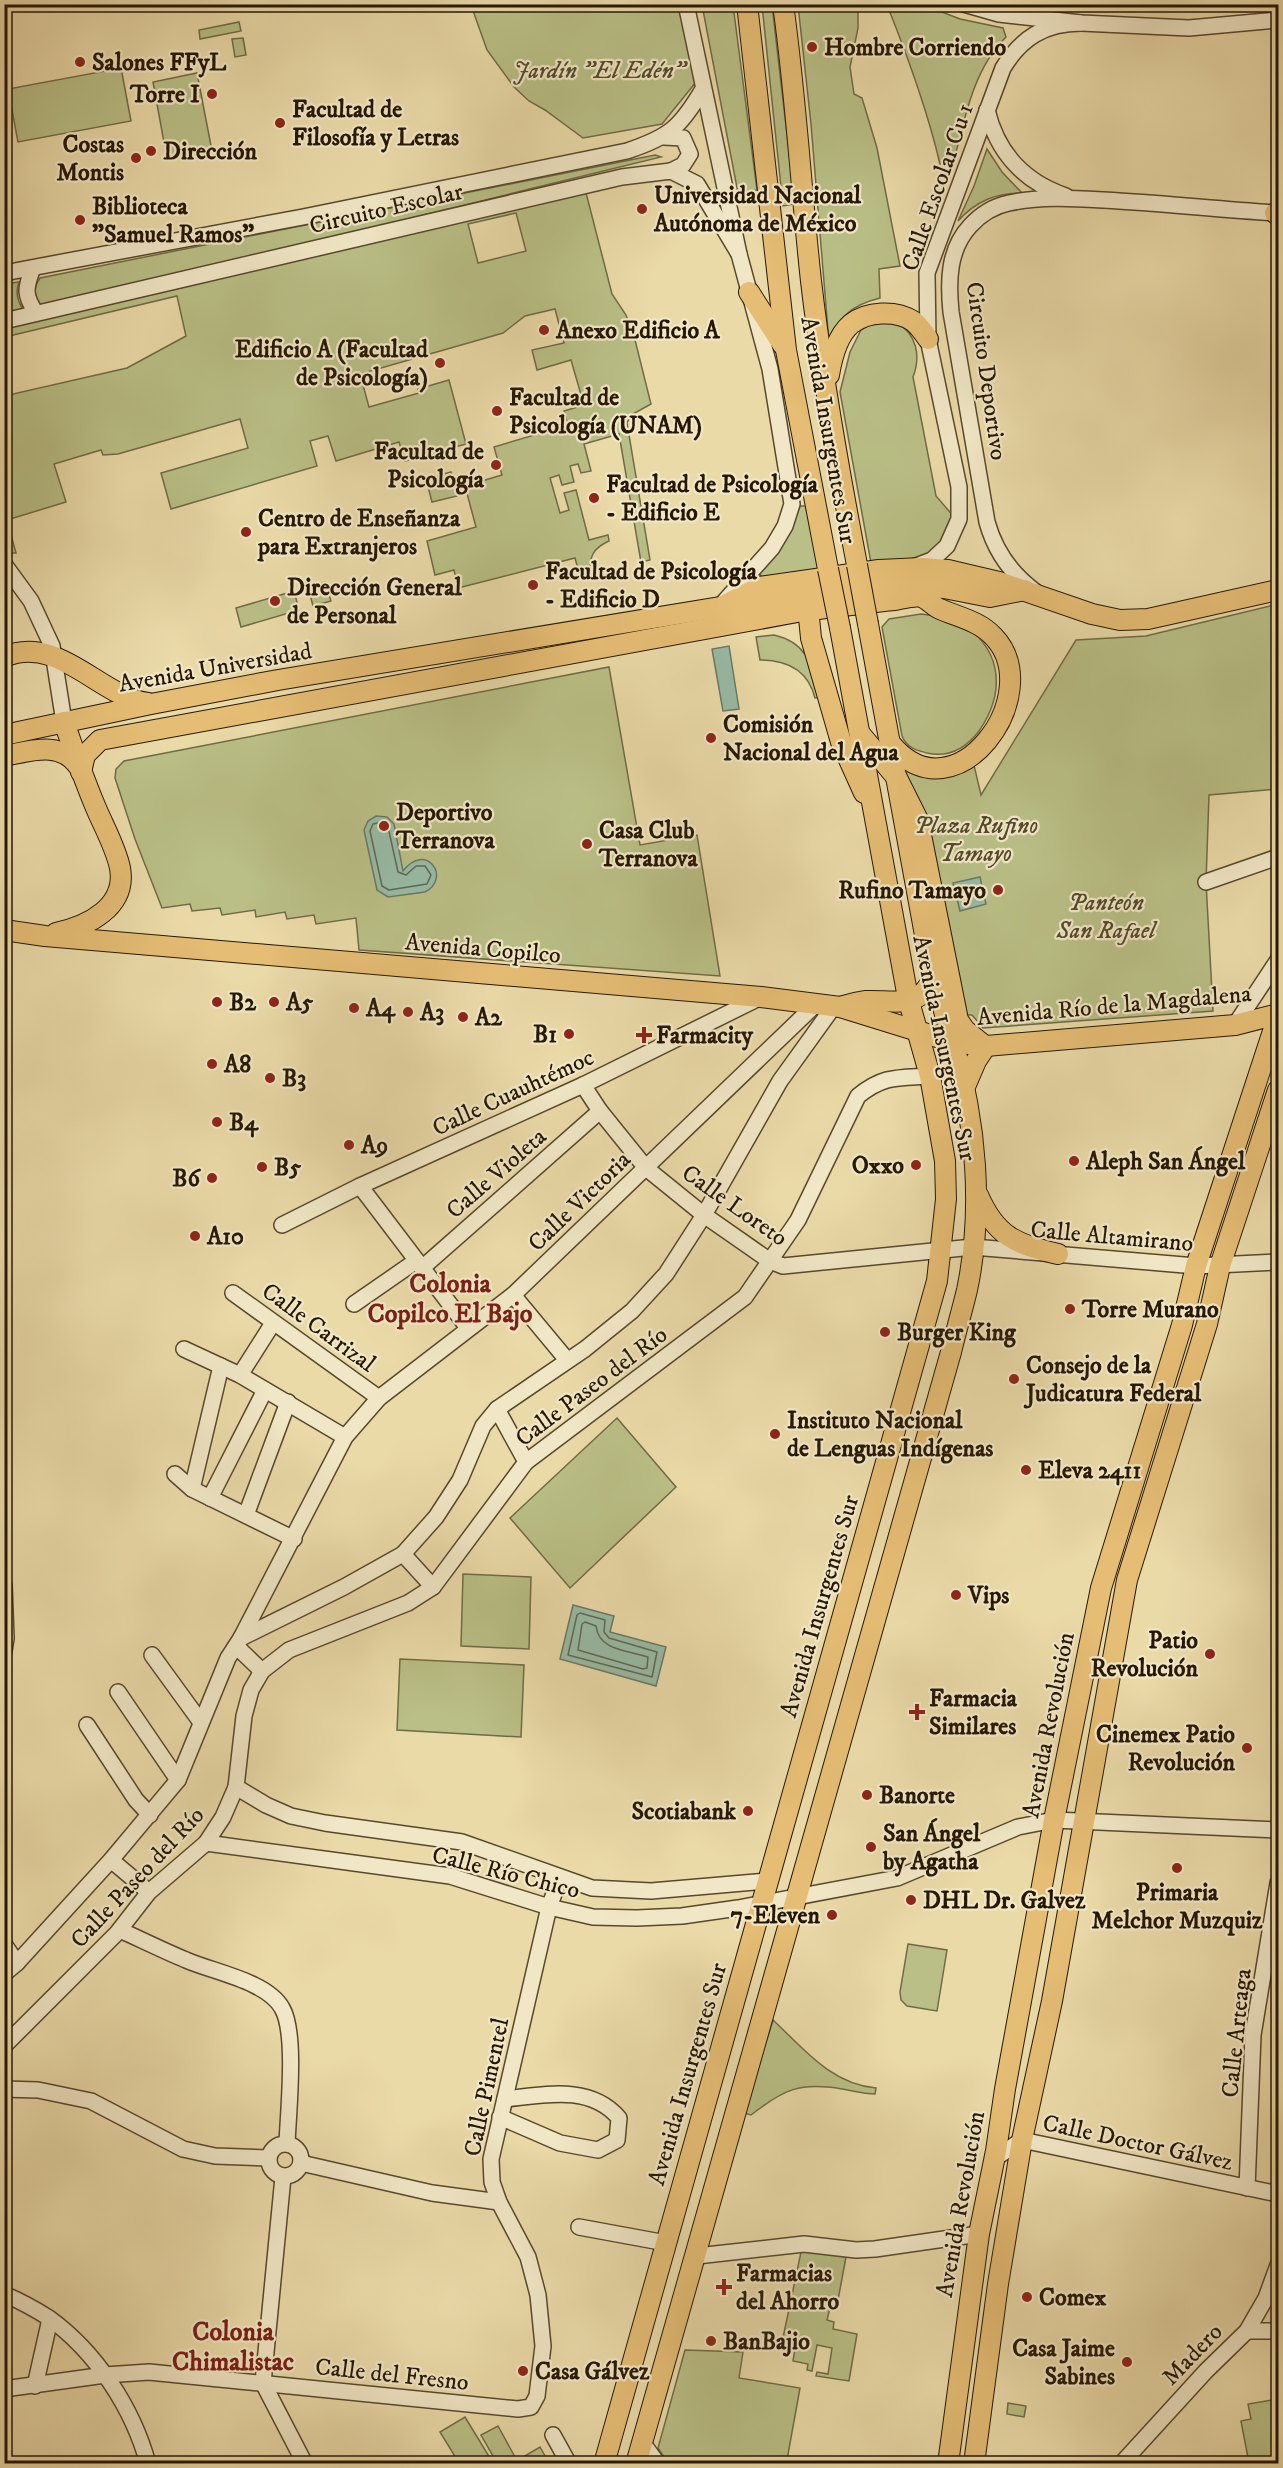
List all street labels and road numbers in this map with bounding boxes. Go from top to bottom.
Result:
street label: Calle Escolar Cu 1 [895,99,981,275]
street label: Circuito Escolar [307,177,466,241]
street label: Circuito Deportivo [959,280,1013,462]
street label: Avenida Insurgentes Sur [793,314,863,546]
street label: Avenida Universidad [116,636,314,700]
street label: Avenida Copilco [404,927,562,971]
street label: Avenida Insurgentes Sur [905,933,983,1164]
street label: Avenida Río de la Magdalena [975,979,1253,1033]
street label: Calle Cuauhtémoc [428,1042,599,1143]
street label: Calle Violeta [440,1121,554,1226]
street label: Calle Victoria [522,1145,638,1258]
street label: Calle Loreto [676,1158,793,1253]
street label: Calle Altamirano [1029,1215,1195,1259]
street label: Calle Carrizal [256,1276,382,1380]
street label: Calle Paseo del Río [510,1320,674,1454]
street label: Avenida Insurgentes Sur [774,1491,866,1721]
street label: Avenida Revolución [1016,1629,1082,1821]
street label: Calle Paseo del Río [65,1801,211,1955]
street label: Calle Río Chico [429,1840,583,1906]
street label: Avenida Insurgentes Sur [642,1959,734,2189]
street label: Calle Arteaga [1215,1966,1259,2099]
street label: Calle Pimentel [458,2014,516,2159]
street label: Avenida Revolución [930,2108,992,2300]
street label: Calle Doctor Gálvez [1040,2108,1236,2178]
street label: Madero [1156,2317,1229,2392]
street label: Calle del Fresno [314,2352,470,2398]

